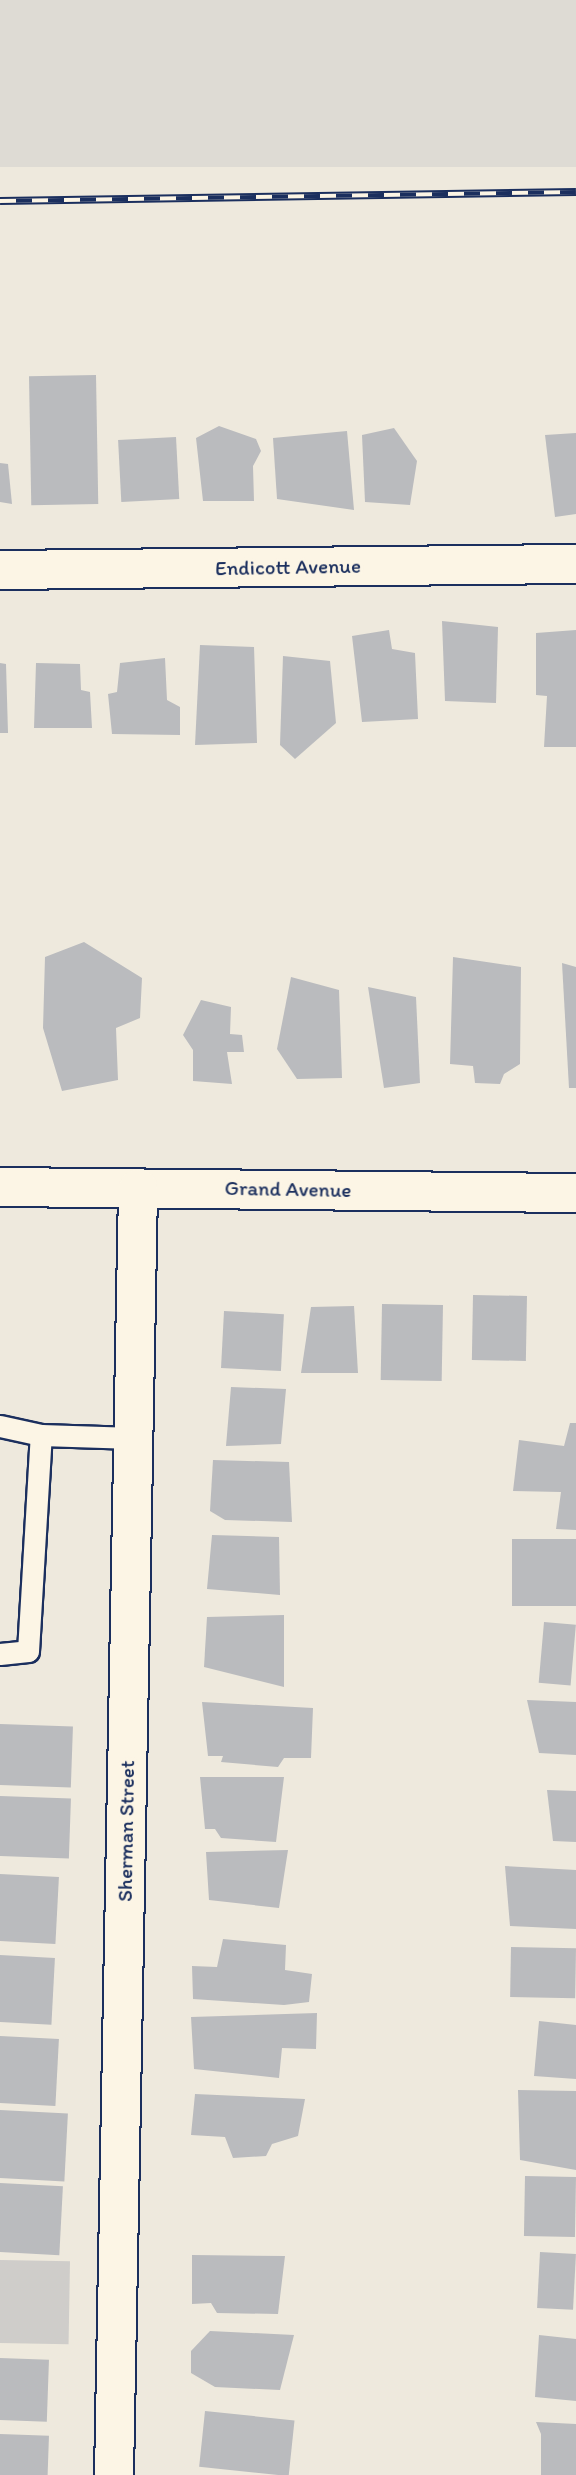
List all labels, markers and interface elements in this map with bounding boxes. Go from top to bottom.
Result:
street label: Endicott Avenue [215,553,361,581]
street label: Grand Avenue [224,1175,352,1203]
street label: Sherman Street [112,1760,140,1902]

